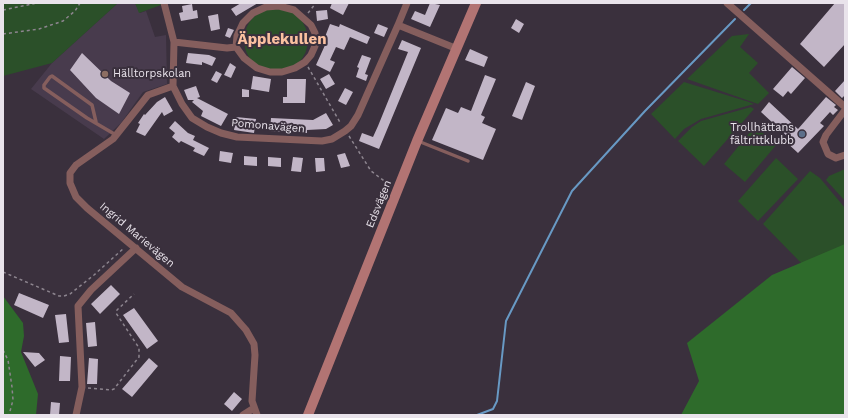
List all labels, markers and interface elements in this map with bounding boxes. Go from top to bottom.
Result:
district label: Äpplekullen [238,31,326,49]
place label: Hälltorpskolan [113,67,191,81]
marker: Hälltorpskolan [100,69,110,79]
street label: Pomonavägen [231,116,305,136]
place label: Trollhättans fältrittklubb [730,121,794,147]
marker: Trollhättans fältrittklubb [797,129,807,139]
street label: Edsvägen [363,178,395,230]
street label: Ingrid Marievägen [97,200,177,270]

